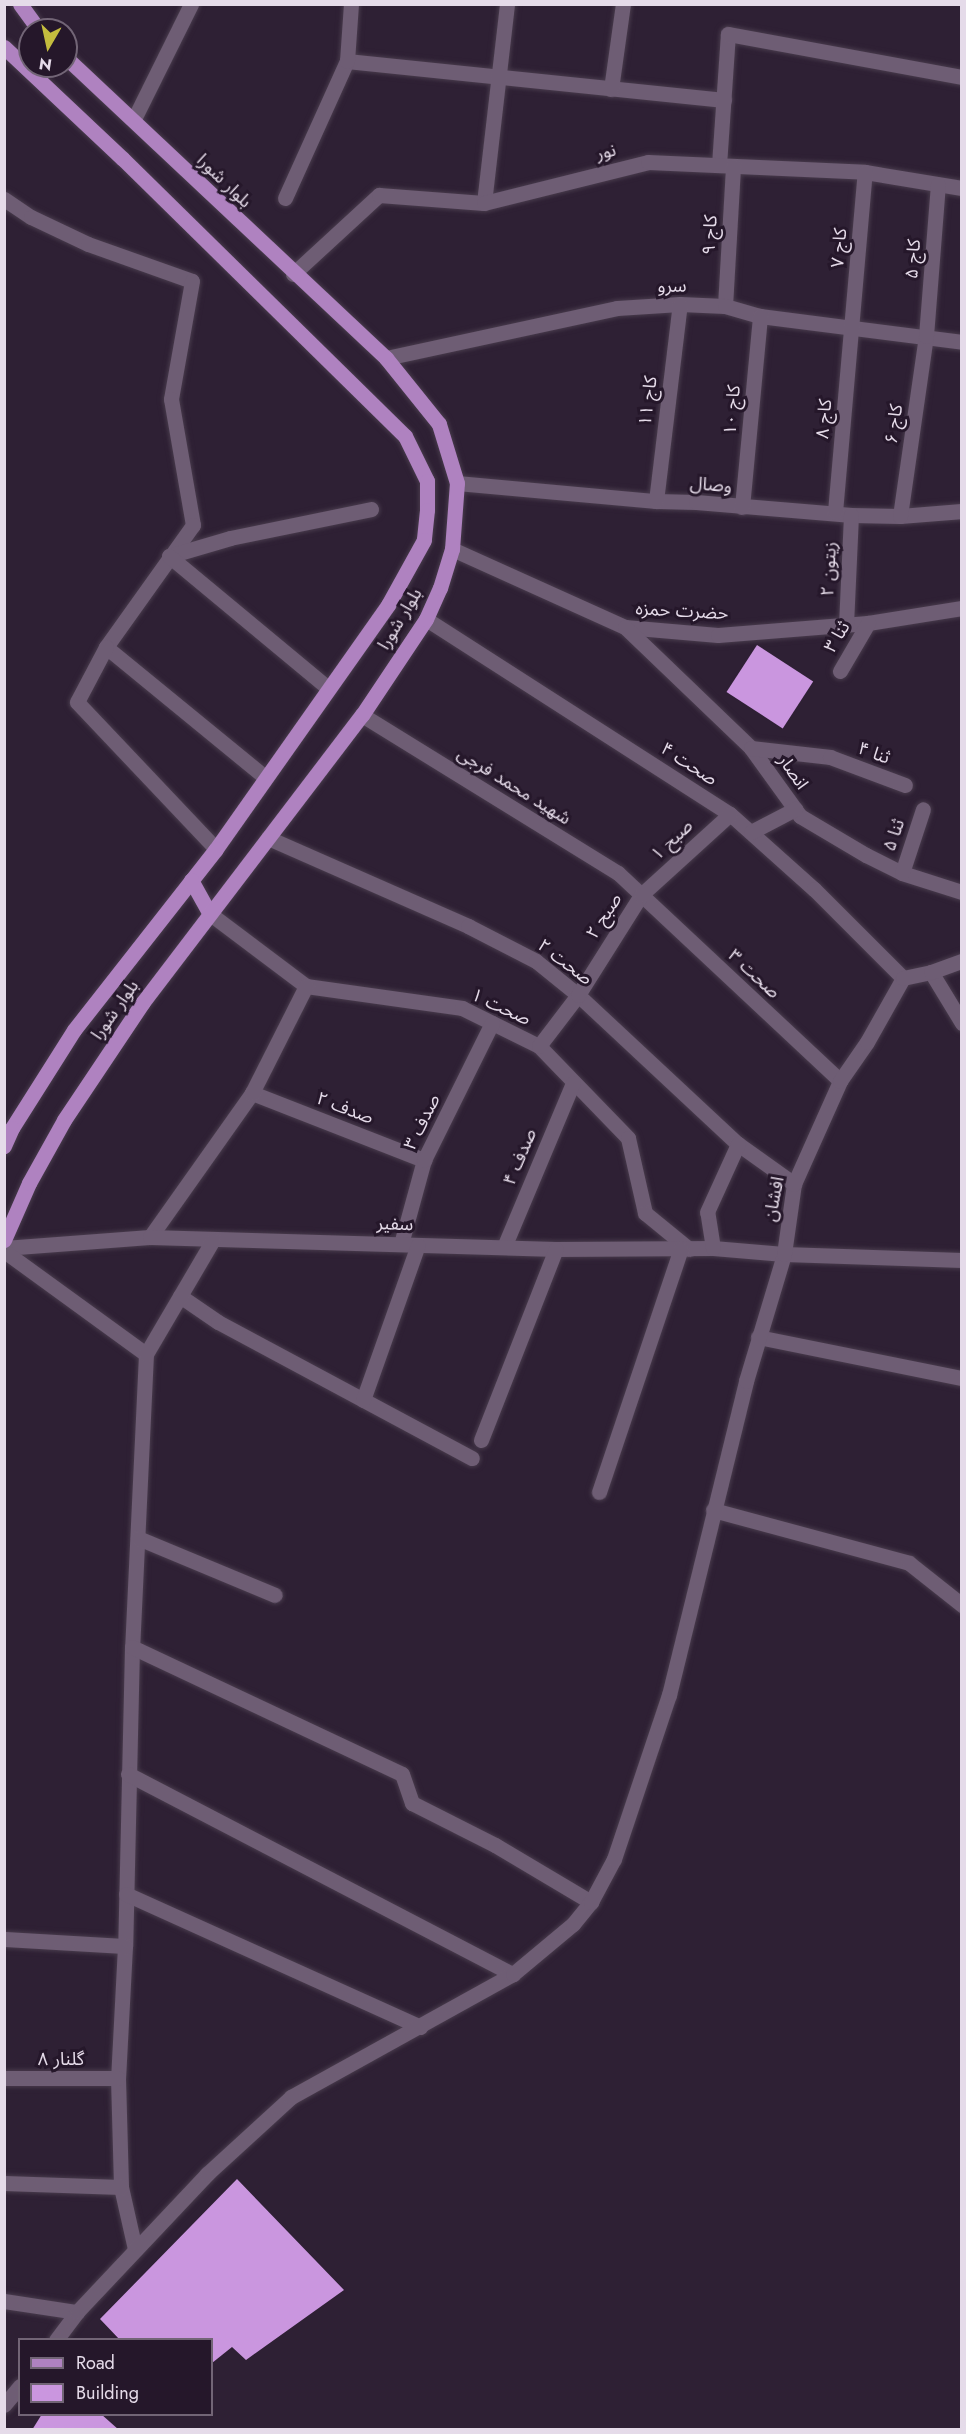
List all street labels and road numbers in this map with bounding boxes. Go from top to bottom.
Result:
street label: نور [594,139,618,165]
street label: بلوار شورا [192,150,256,212]
street label: کاج ۹ [698,215,722,255]
street label: کاج ۷ [827,227,851,269]
street label: کاج ۵ [901,238,925,280]
street label: سرو [657,275,687,297]
street label: کاج ۱۱ [634,375,662,427]
street label: کاج ۱۰ [719,384,745,436]
street label: کاج ۸ [812,398,836,440]
street label: کاج ۶ [881,403,907,445]
street label: وصال [689,472,733,498]
street label: زیتون ۲ [817,541,841,597]
street label: بلوار شورا [373,584,427,654]
street label: حضرت حمزه [635,598,729,624]
street label: ثنا ۳ [819,618,855,656]
street label: ثنا ۴ [855,737,893,769]
street label: صحت ۴ [657,738,721,790]
street label: شهید محمد فرجی [453,743,575,829]
street label: انصار [773,750,813,794]
street label: صبح ۱ [646,815,698,865]
street label: ثنا ۵ [878,816,910,854]
street label: صبح ۲ [582,889,626,943]
street label: صحت ۲ [533,934,597,990]
street label: صحت ۳ [724,945,784,1003]
street label: بلوار شورا [87,976,143,1044]
street label: صحت ۱ [468,984,534,1030]
street label: صدف ۲ [313,1087,377,1129]
street label: صدف ۳ [399,1091,445,1153]
street label: صدف ۴ [498,1126,542,1188]
street label: افشان [759,1175,789,1223]
street label: سفیر [376,1213,414,1235]
street label: گلنار ۸ [38,2048,84,2070]

